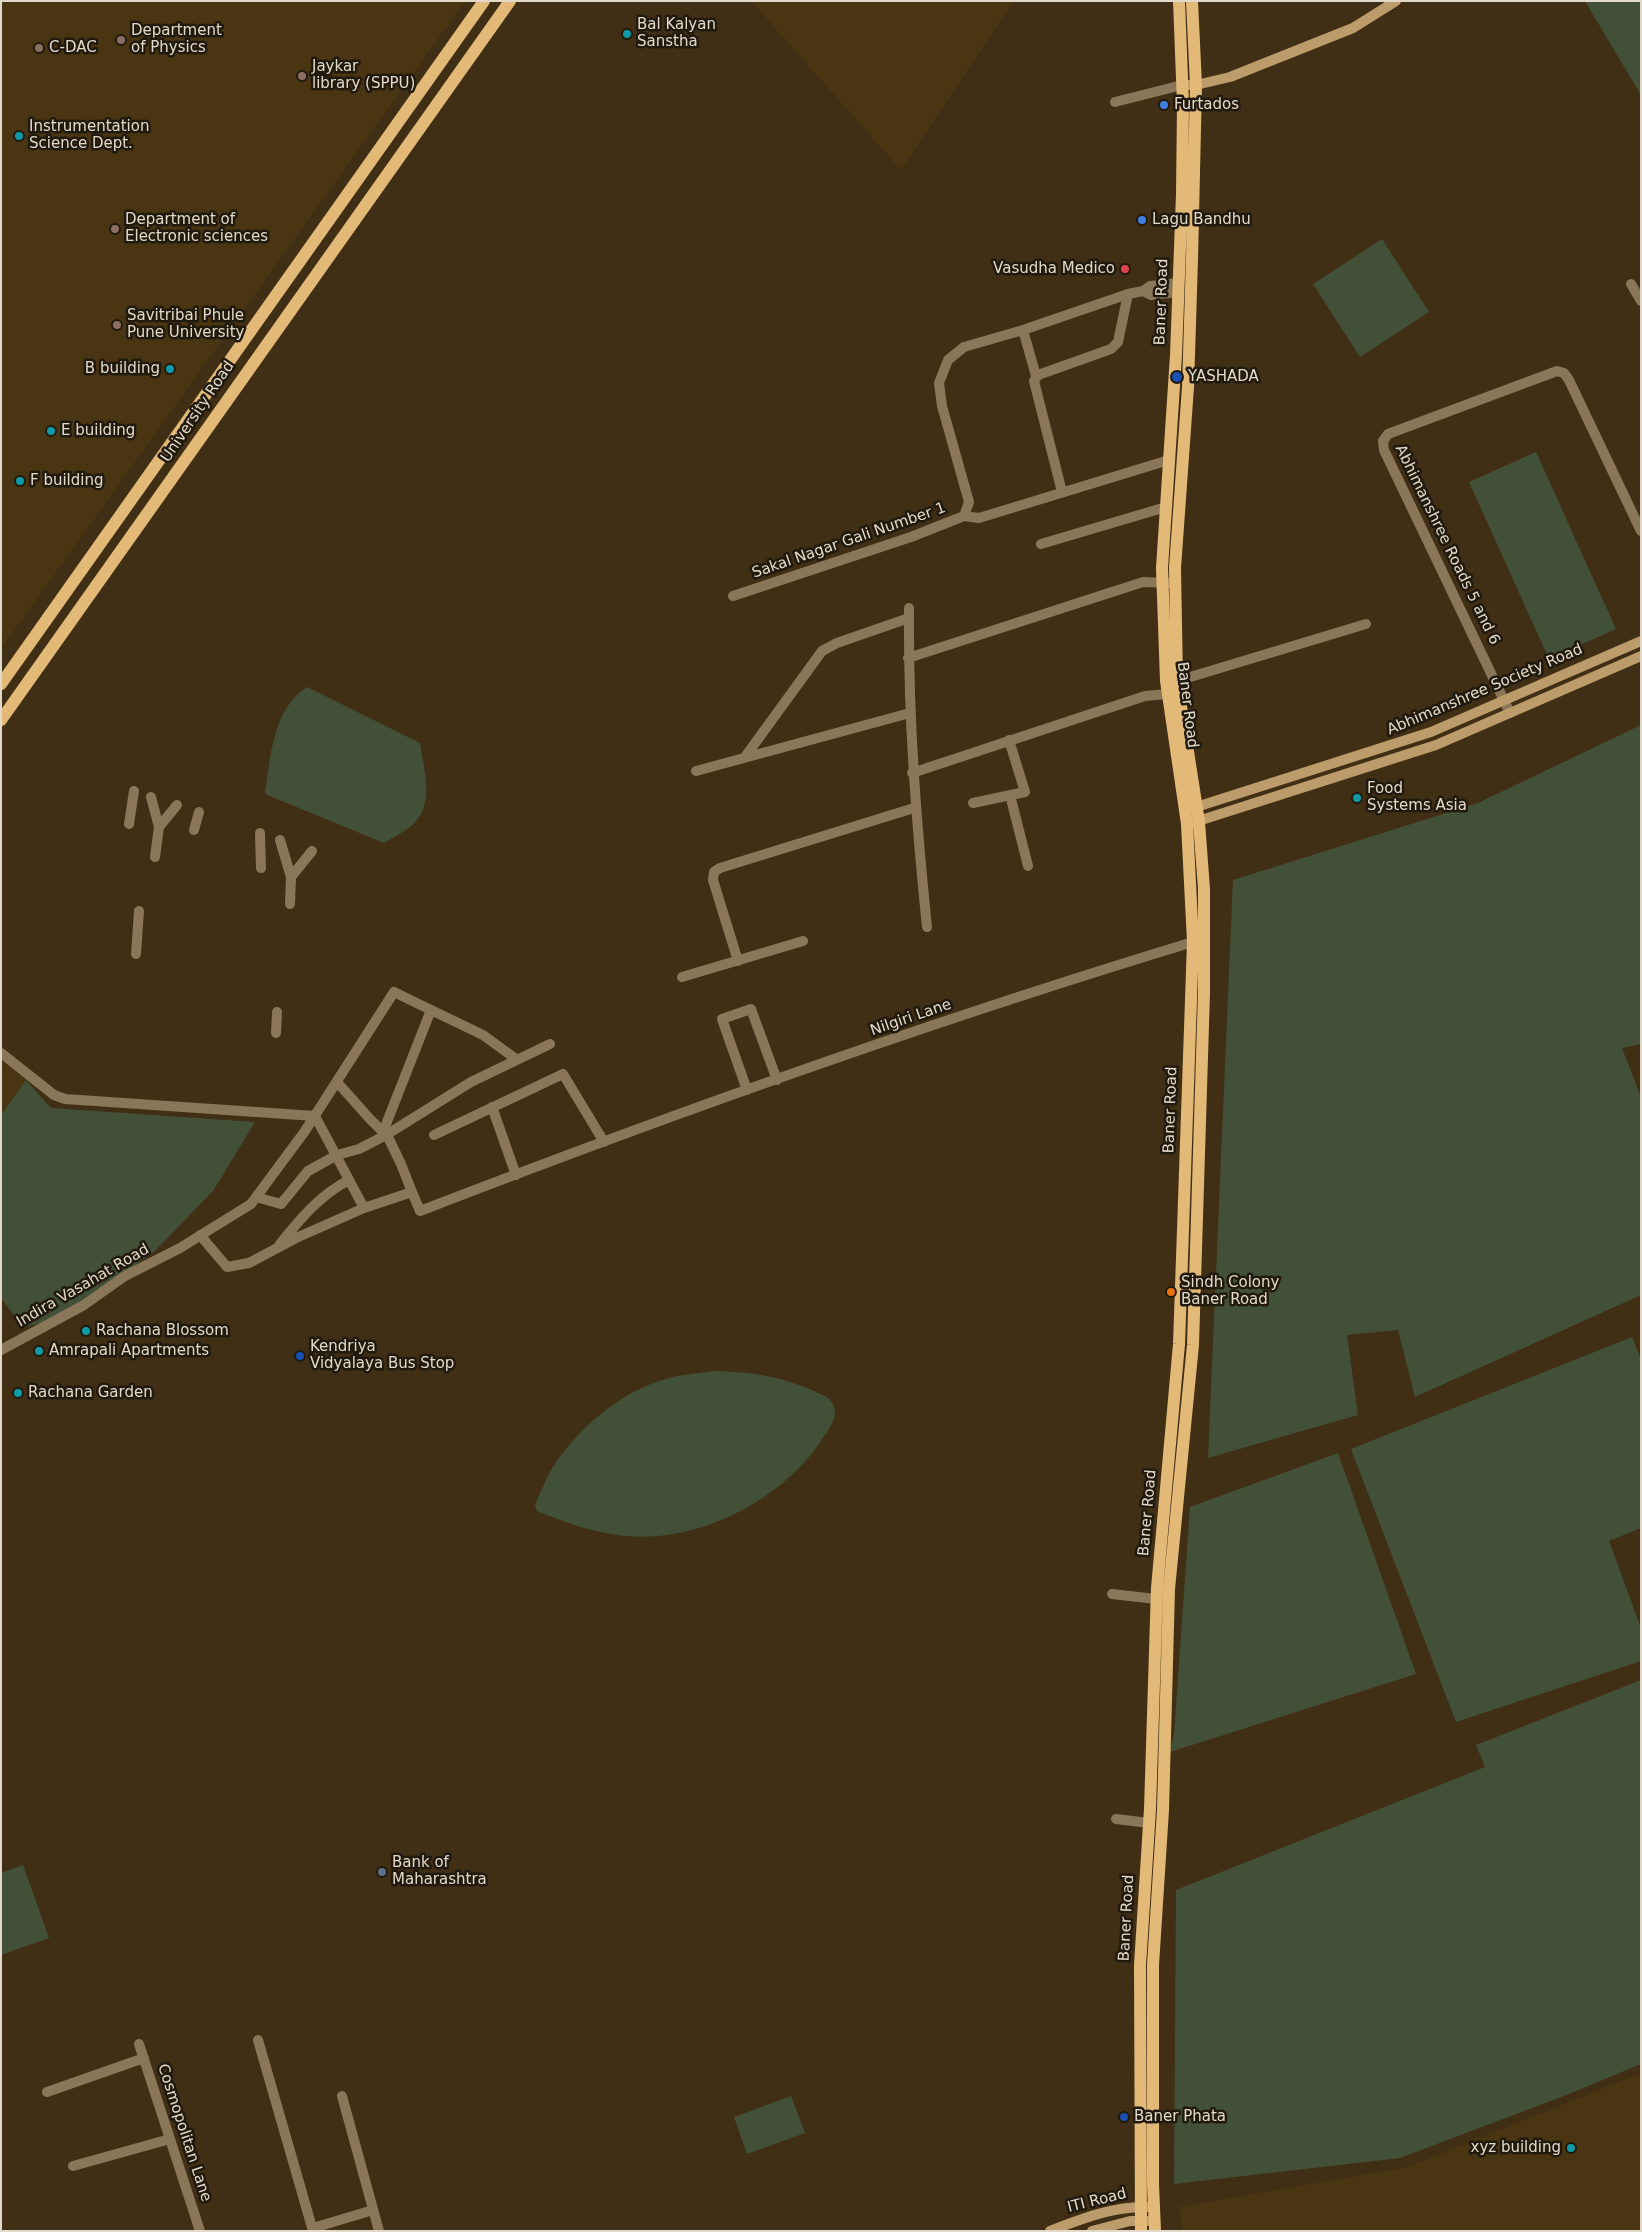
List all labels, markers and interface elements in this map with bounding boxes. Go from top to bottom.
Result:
place label: Bal Kalyan Sanstha [637,16,716,51]
place label: Department of Physics [131,22,222,57]
marker: Bal Kalyan Sanstha [621,28,633,40]
marker: Department of Physics [115,34,127,46]
place label: C-DAC [49,39,97,57]
marker: C-DAC [33,42,45,54]
place label: Jaykar library (SPPU) [312,58,415,93]
marker: Jaykar library (SPPU) [296,70,308,82]
place label: Furtados [1174,96,1239,114]
marker: Furtados [1158,99,1170,111]
place label: Instrumentation Science Dept. [29,118,149,153]
marker: Instrumentation Science Dept. [13,130,25,142]
place label: Department of Electronic sciences [125,211,268,246]
place label: Lagu Bandhu [1152,211,1251,229]
marker: Lagu Bandhu [1136,214,1148,226]
marker: Department of Electronic sciences [109,223,121,235]
street label: Baner Road [1151,258,1173,346]
place label: Vasudha Medico [993,260,1115,278]
marker: Vasudha Medico [1119,263,1131,275]
place label: Savitribai Phule Pune University [127,307,244,342]
marker: Savitribai Phule Pune University [111,319,123,331]
street label: University Road [158,358,238,466]
place label: B building [85,360,160,378]
marker: B building [164,363,176,375]
place label: YASHADA [1188,368,1259,386]
marker: YASHADA [1170,370,1184,384]
place label: E building [61,422,135,440]
marker: E building [45,425,57,437]
street label: Abhimanshree Roads 5 and 6 [1391,442,1503,648]
place label: F building [30,472,103,490]
marker: F building [14,475,26,487]
street label: Sakal Nagar Gali Number 1 [750,499,948,583]
street label: Abhimanshree Society Road [1385,641,1585,739]
street label: Baner Road [1173,661,1201,749]
place label: Food Systems Asia [1367,780,1467,815]
marker: Food Systems Asia [1351,792,1363,804]
street label: Nilgiri Lane [868,996,954,1040]
street label: Baner Road [1160,1066,1182,1154]
street label: Indira Vasahat Road [14,1241,152,1331]
place label: Sindh Colony Baner Road [1181,1274,1279,1309]
marker: Sindh Colony Baner Road [1165,1286,1177,1298]
place label: Rachana Blossom [96,1322,229,1340]
marker: Rachana Blossom [80,1325,92,1337]
place label: Kendriya Vidyalaya Bus Stop [310,1338,454,1373]
place label: Amrapali Apartments [49,1342,209,1360]
marker: Amrapali Apartments [33,1345,45,1357]
marker: Kendriya Vidyalaya Bus Stop [294,1350,306,1362]
place label: Rachana Garden [28,1384,153,1402]
marker: Rachana Garden [12,1387,24,1399]
street label: Baner Road [1135,1469,1161,1557]
place label: Bank of Maharashtra [392,1854,487,1889]
marker: Bank of Maharashtra [376,1866,388,1878]
street label: Baner Road [1116,1874,1138,1962]
street label: Cosmopolitan Lane [153,2062,215,2204]
place label: Baner Phata [1134,2108,1226,2126]
marker: Baner Phata [1118,2111,1130,2123]
place label: xyz building [1471,2139,1561,2157]
marker: xyz building [1565,2142,1577,2154]
street label: ITI Road [1066,2185,1128,2217]

